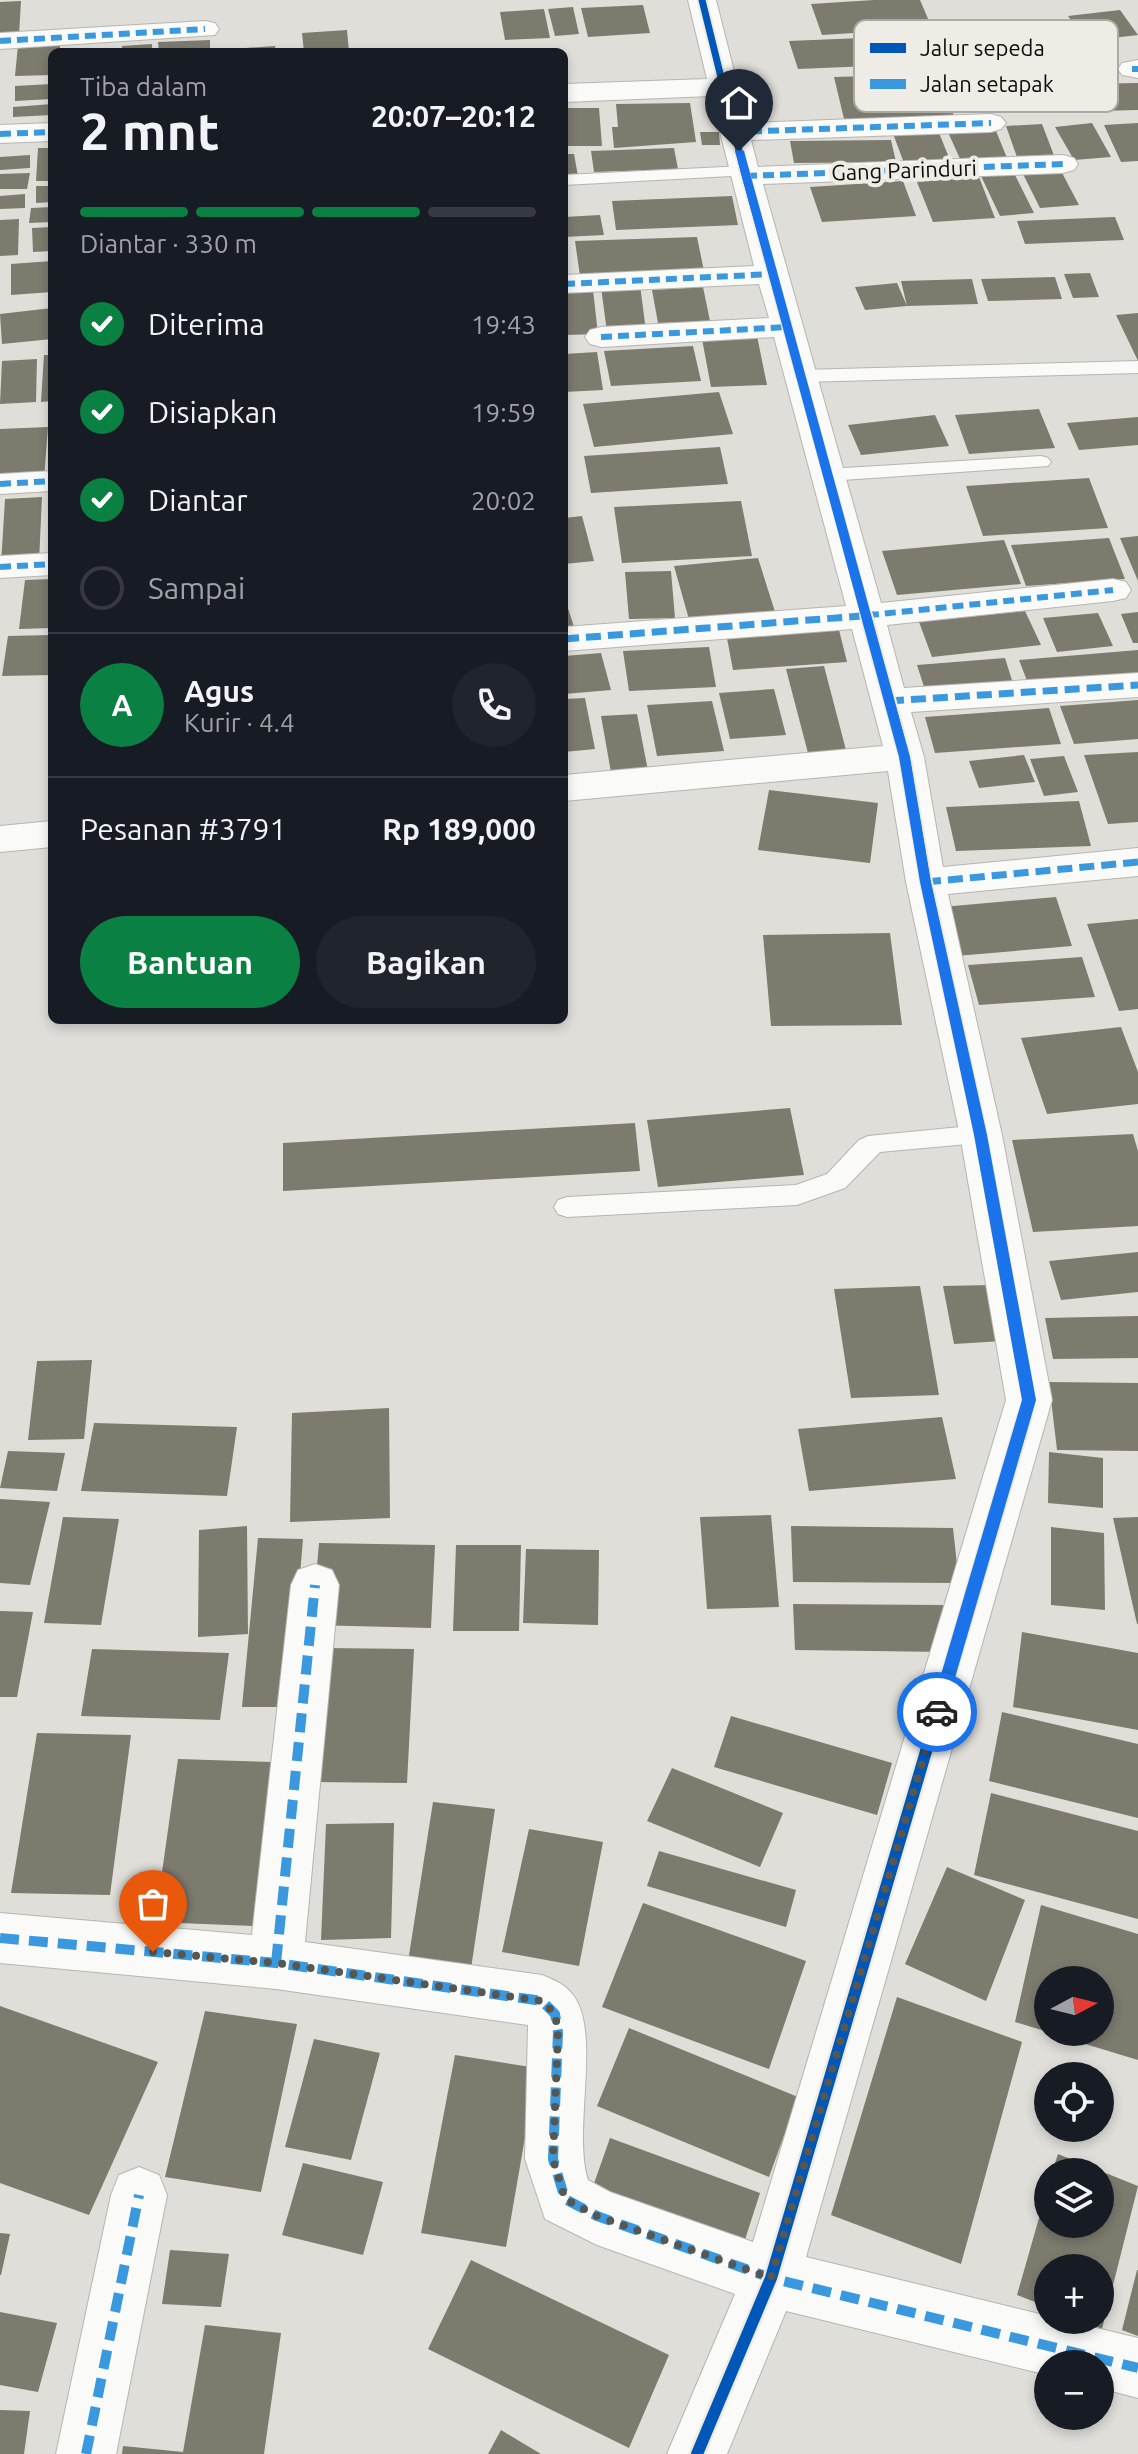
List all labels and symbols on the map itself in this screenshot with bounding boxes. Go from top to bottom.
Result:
legend [854,20,1118,112]
text: Jalur sepeda [920,35,1045,60]
pin [705,69,773,151]
text: Jalan setapak [920,71,1054,96]
street label: Gang Parinduri [831,154,977,185]
courier [897,1672,977,1752]
pin [119,1870,187,1952]
north arrow [1034,1966,1114,2046]

